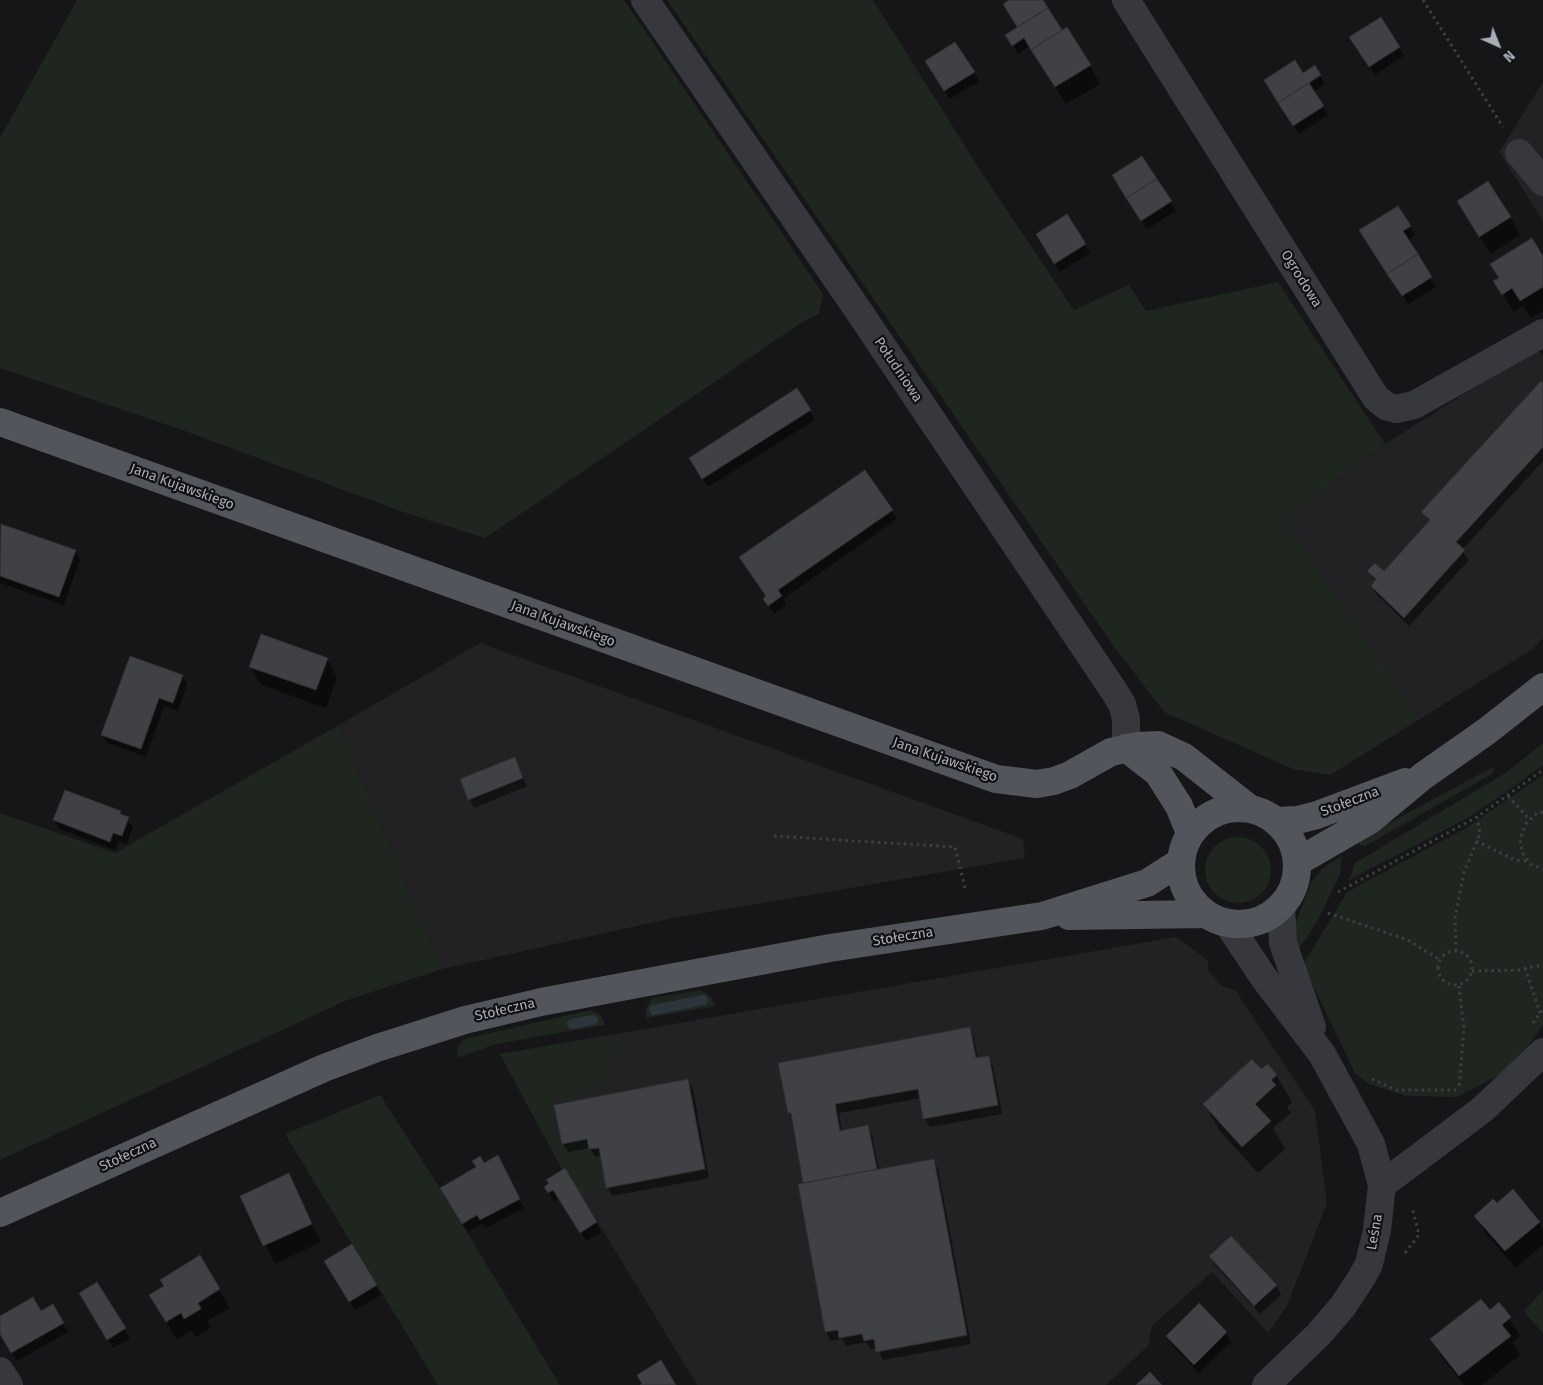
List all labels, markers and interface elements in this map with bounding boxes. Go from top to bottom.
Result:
north arrow [1473,20,1523,70]
text: N [1500,47,1518,65]
street label: Ogrodowa [1277,247,1325,311]
street label: Południowa [870,334,926,406]
street label: Jana Kujawskiego [128,460,236,514]
street label: Jana Kujawskiego [509,597,617,651]
street label: Jana Kujawskiego [890,734,1000,786]
street label: Stołeczna [1318,783,1382,821]
street label: Stołeczna [872,924,934,950]
street label: Stołeczna [473,995,537,1025]
street label: Stołeczna [97,1134,159,1176]
street label: Leśna [1364,1213,1386,1251]

